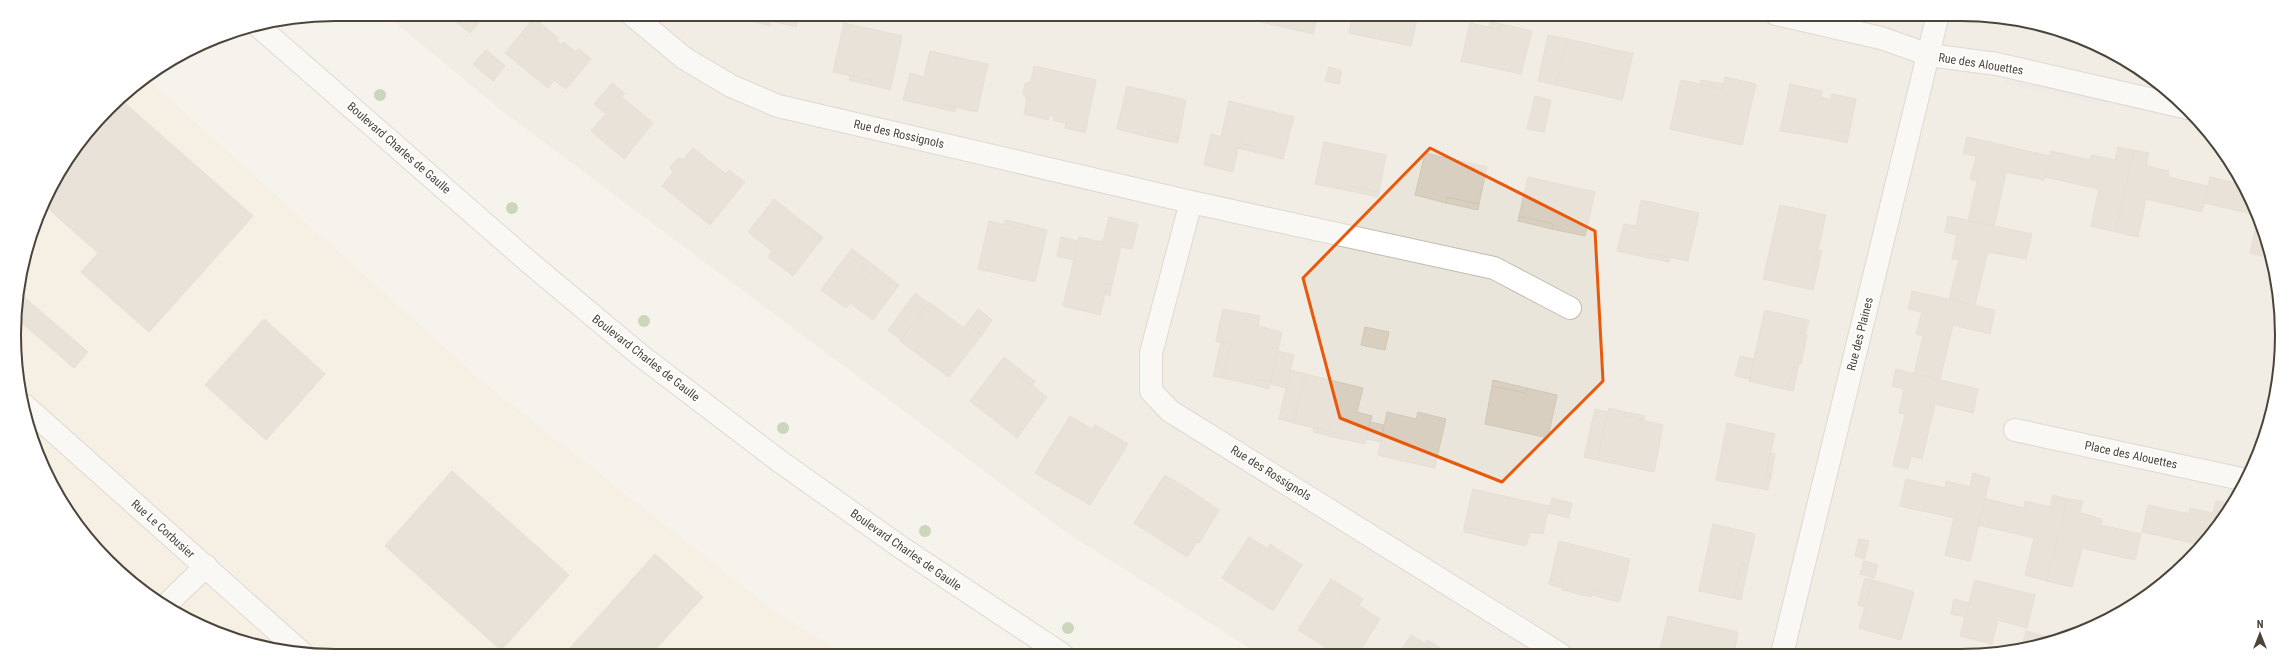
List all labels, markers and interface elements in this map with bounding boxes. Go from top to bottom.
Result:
street label: Rue des Alouettes [1938,50,2024,78]
street label: Boulevard Charles de Gaulle [344,99,454,197]
street label: Rue des Rossignols [852,117,946,151]
street label: Rue des Plaines [1844,296,1876,372]
street label: Boulevard Charles de Gaulle [590,312,703,405]
street label: Place des Alouettes [2083,438,2179,472]
street label: Rue des Rossignols [1228,443,1314,503]
street label: Rue Le Corbusier [128,497,198,561]
street label: Boulevard Charles de Gaulle [848,506,965,594]
north arrow [2240,614,2280,654]
text: N [2257,618,2264,631]

